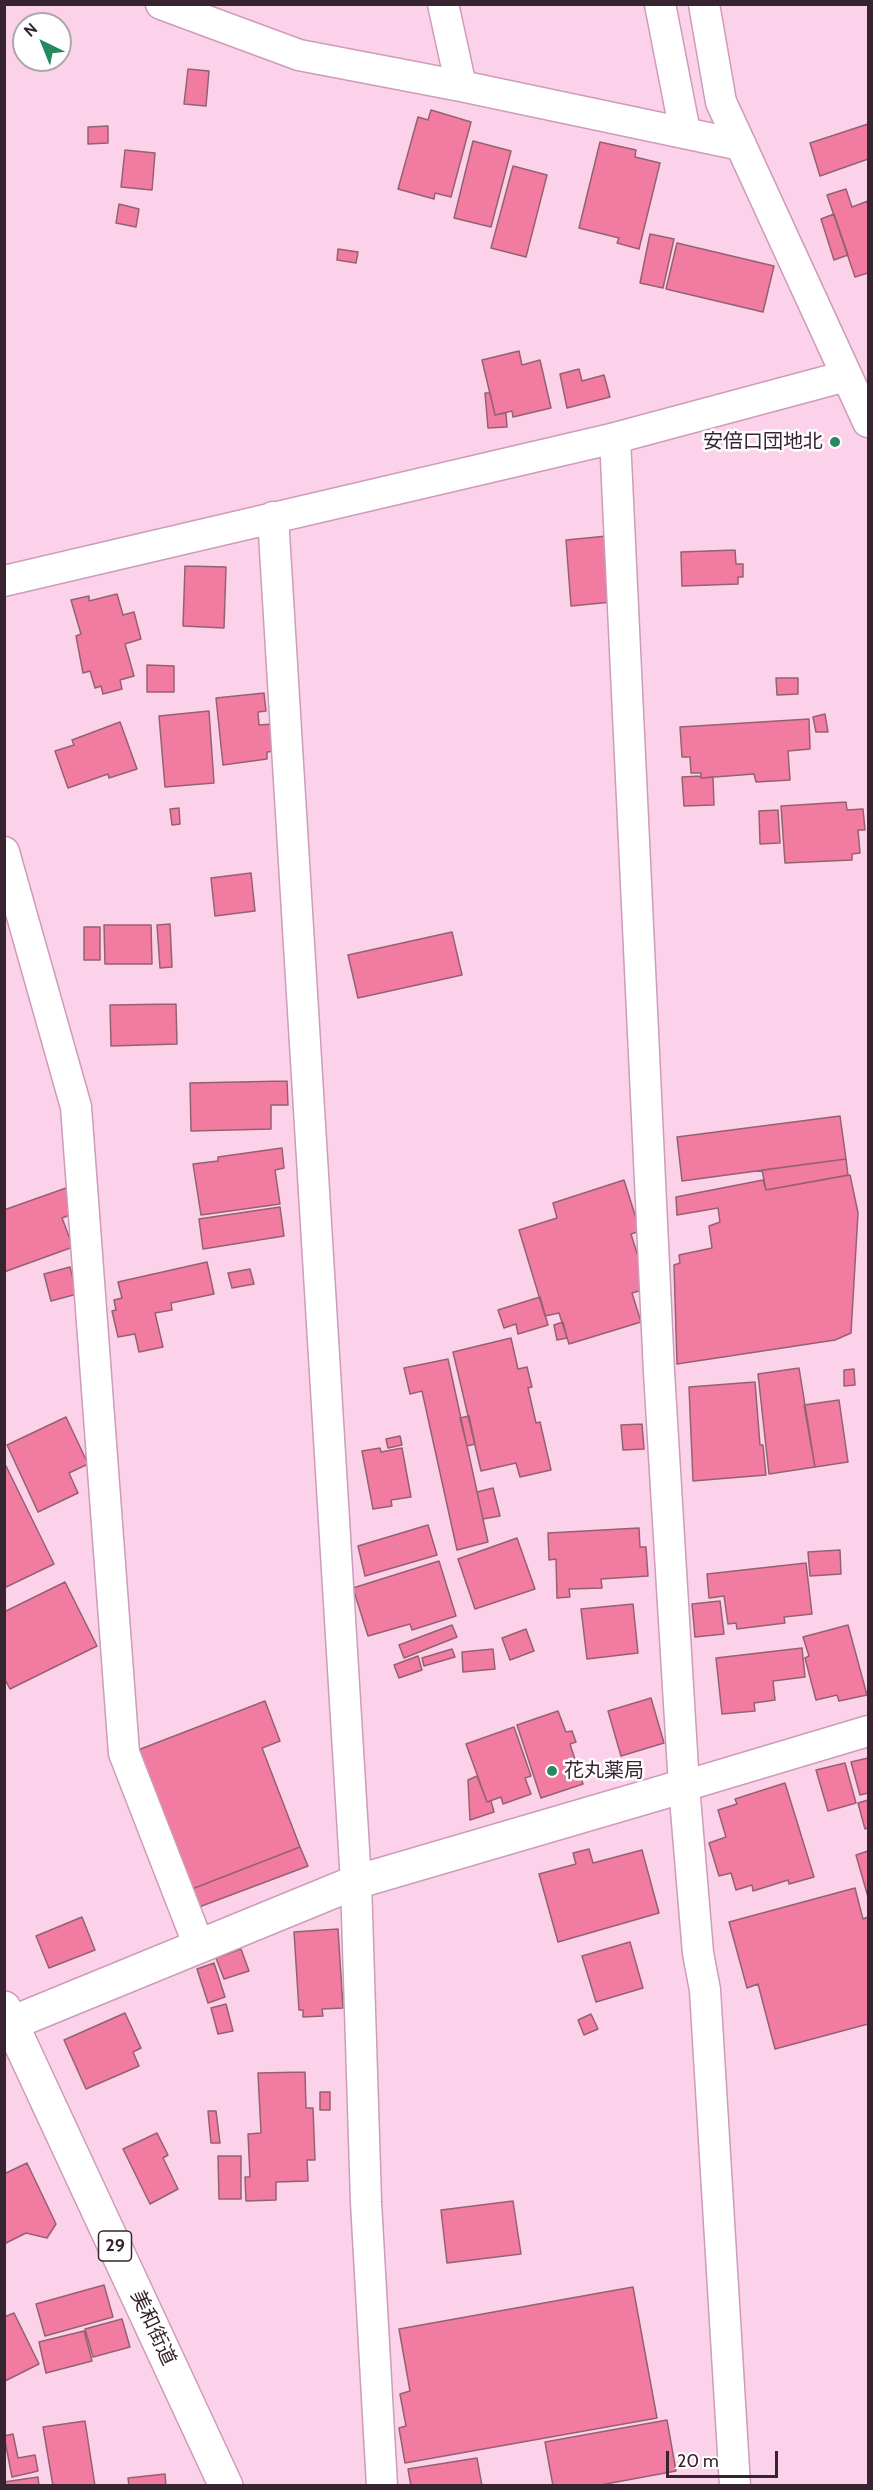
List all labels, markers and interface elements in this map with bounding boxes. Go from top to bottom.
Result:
north arrow [12,12,72,72]
text: N [20,19,41,41]
place label: 安倍口団地北 [703,430,823,454]
marker: 安倍口団地北 [828,435,842,449]
place label: 花丸薬局 [564,1759,644,1783]
marker: 花丸薬局 [545,1764,559,1778]
road number: 29 [98,2231,132,2261]
street label: 美和街道 [125,2287,181,2369]
scale bar [669,2439,782,2477]
text: 20 m [677,2450,719,2472]

